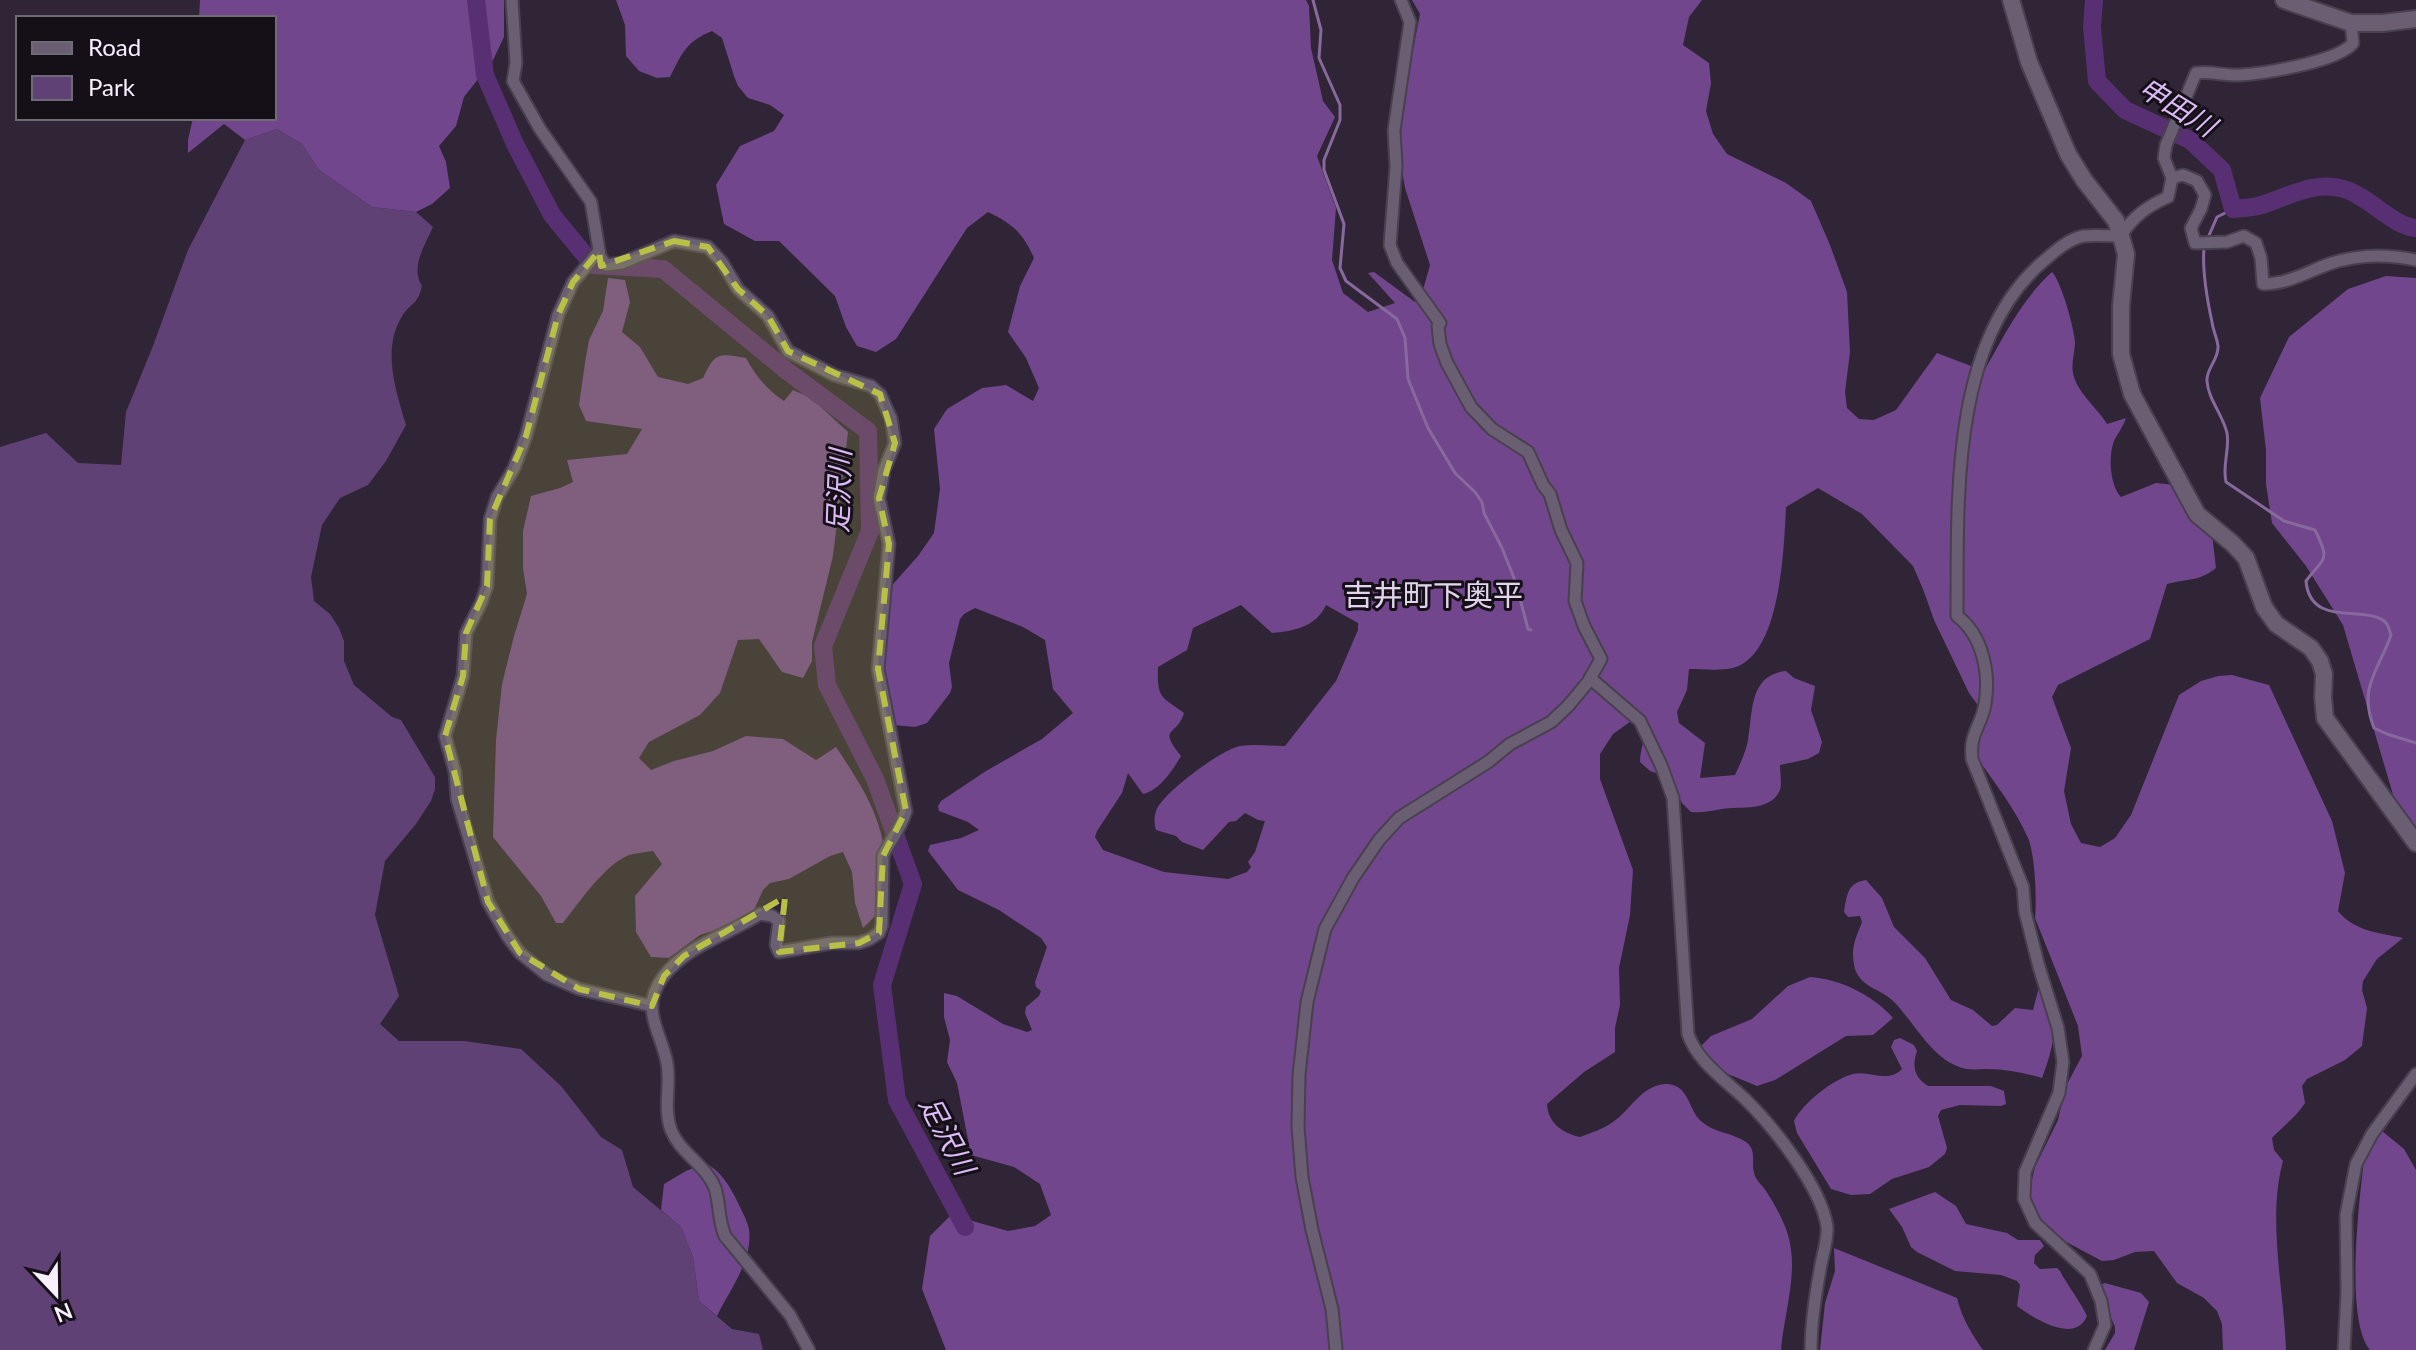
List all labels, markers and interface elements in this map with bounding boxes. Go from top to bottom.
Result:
legend [16,16,276,120]
text: Road [88,32,141,61]
water label: 申田川 [2133,69,2225,144]
text: Park [88,72,136,101]
water label: 足沢川 [820,445,857,534]
district label: 吉井町下奥平 [1343,576,1523,612]
water label: 足沢川 [913,1090,984,1183]
north arrow [16,1254,96,1334]
text: N [51,1297,77,1329]

